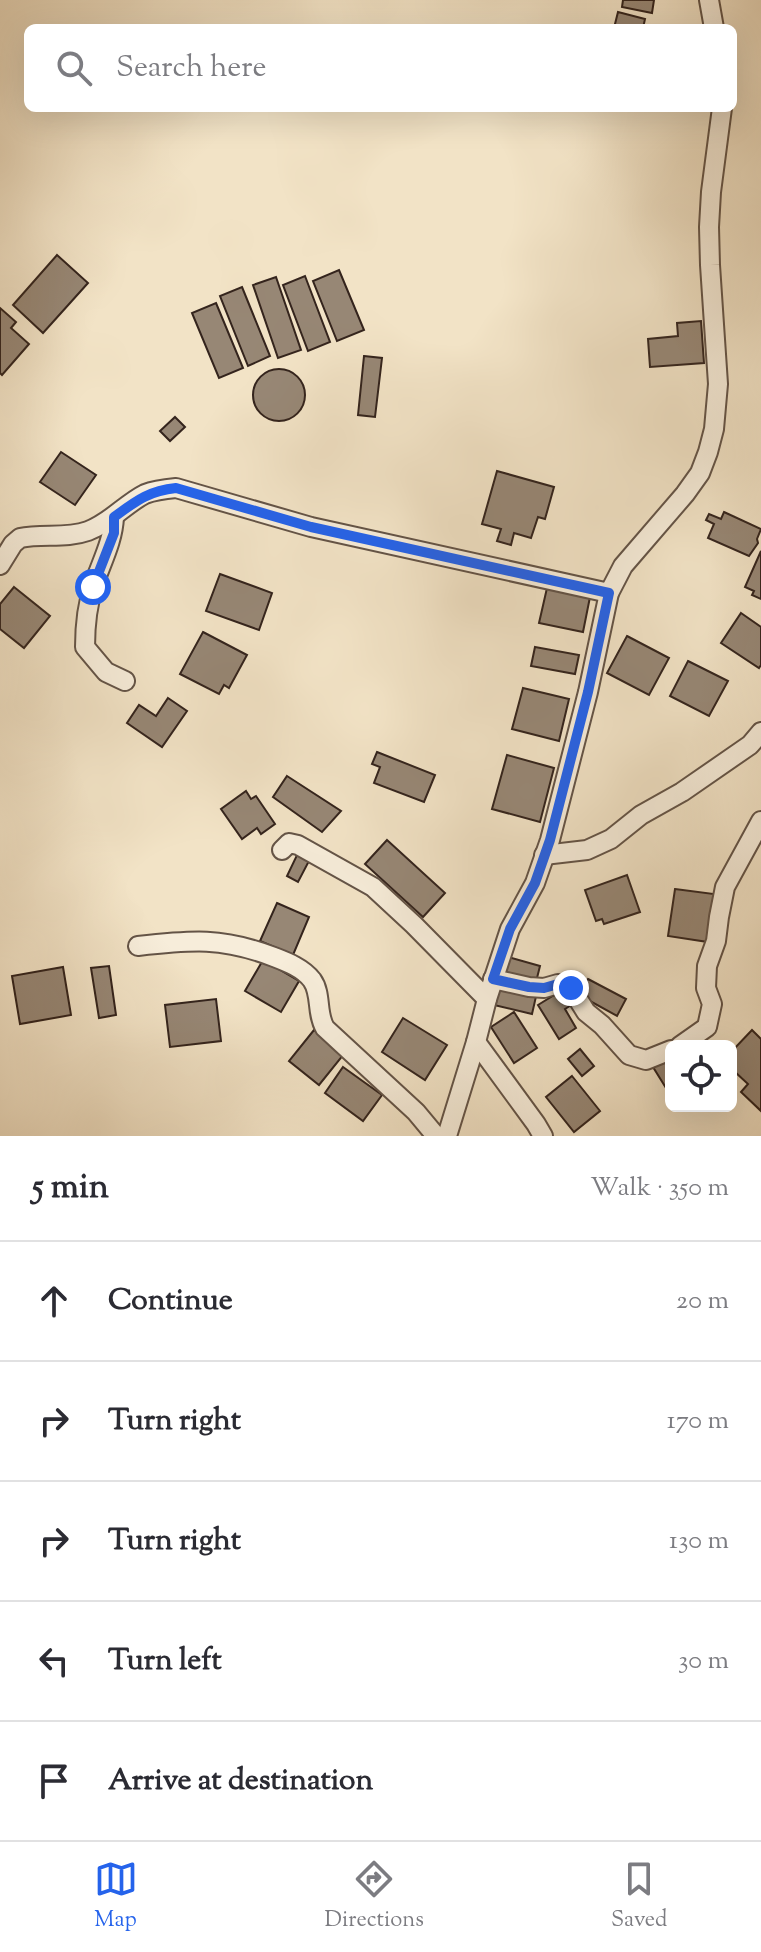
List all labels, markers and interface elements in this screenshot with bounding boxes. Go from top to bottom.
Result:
search box [24,24,737,112]
icon: search [52,46,96,90]
text: Search here [116,47,266,90]
route start [75,569,111,605]
route end [553,970,589,1006]
map controls [665,1040,737,1112]
button: locate [665,1040,737,1112]
text: 5 min [32,1164,109,1213]
text: Walk · 350 m [590,1170,729,1207]
icon: ahead [32,1279,76,1323]
text: Continue [108,1280,233,1323]
text: 20 m [676,1283,729,1320]
icon: right [32,1399,76,1443]
text: Turn right [108,1400,241,1443]
text: 170 m [667,1403,729,1440]
icon: right [32,1519,76,1563]
text: Turn right [108,1520,241,1563]
text: 130 m [669,1523,729,1560]
icon: left [32,1639,76,1683]
text: Turn left [108,1640,222,1683]
text: 30 m [678,1643,729,1680]
icon: arrive [32,1759,76,1803]
text: Arrive at destination [108,1760,373,1803]
tab: Map [94,1857,138,1937]
tab: Directions [325,1857,424,1937]
tab: Saved [611,1857,667,1937]

